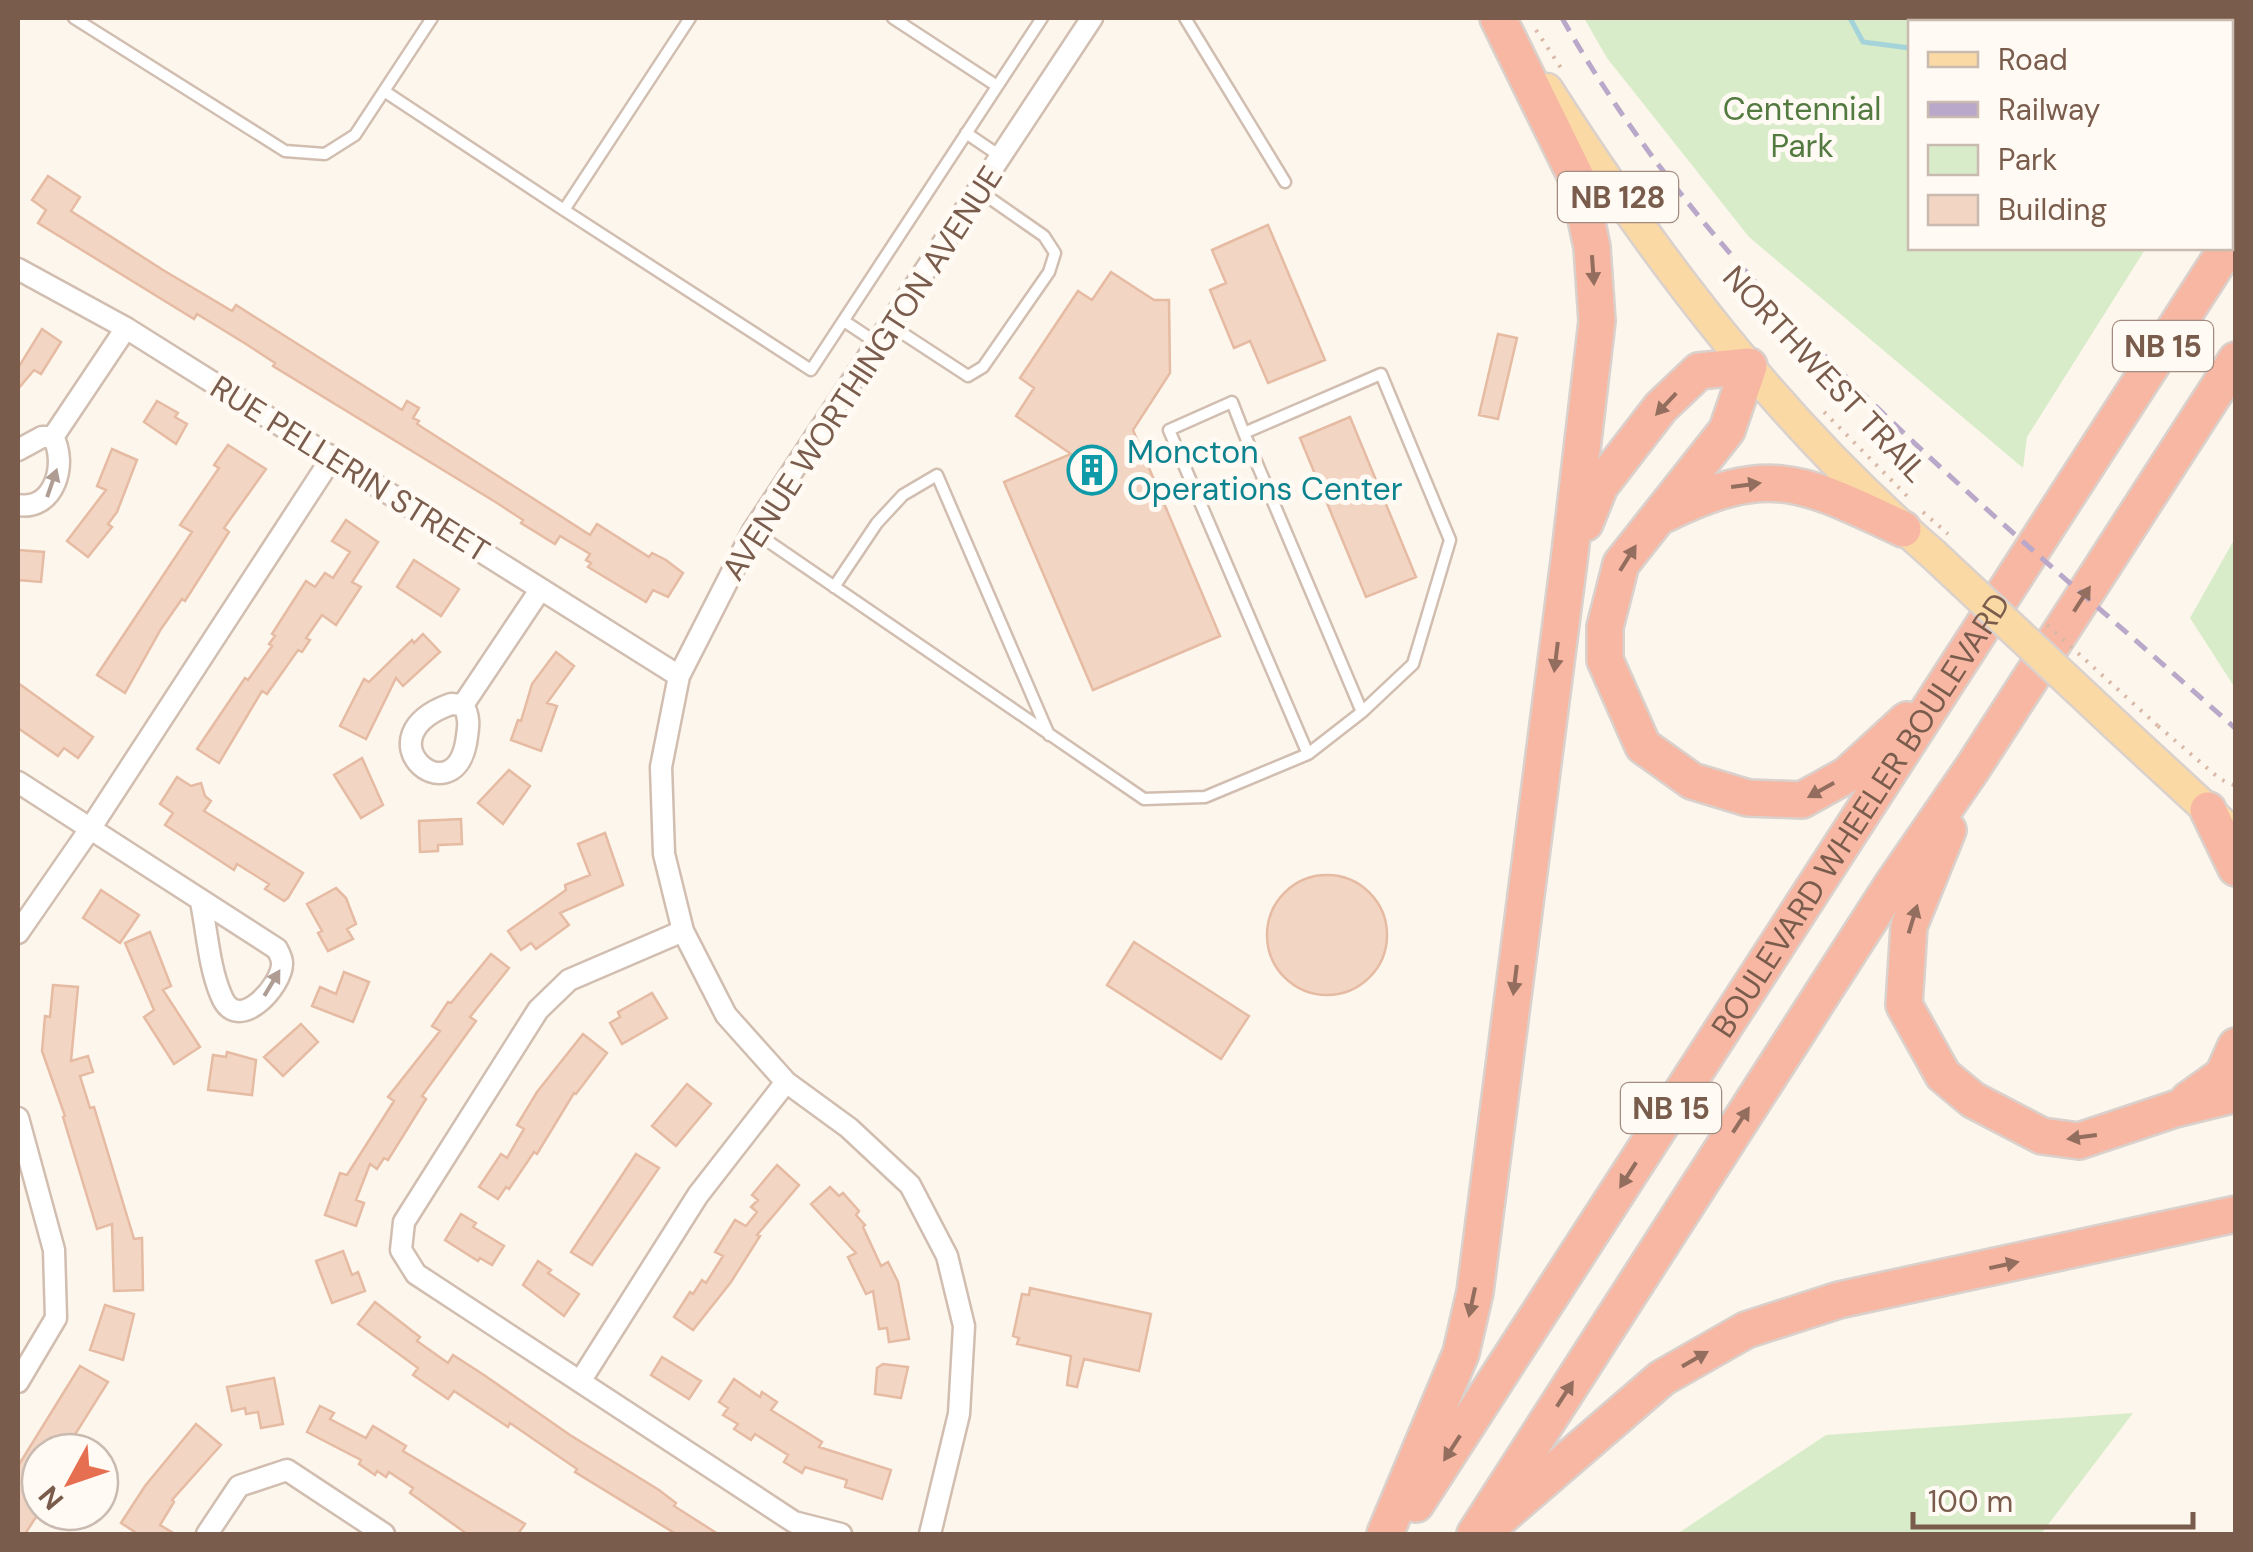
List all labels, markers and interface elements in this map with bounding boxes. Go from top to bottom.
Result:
legend [1908,20,2233,250]
text: Road [1998,40,2068,79]
park label: Centennial Park [1723,88,1881,167]
text: Railway [1998,90,2101,129]
text: Park [1998,140,2057,179]
street label: AVENUE WORTHINGTON AVENUE [712,158,1012,588]
road number: NB 128 [1558,172,1678,222]
text: Building [1998,190,2107,229]
one-way arrow [1586,255,1602,286]
street label: NORTHWEST TRAIL [1714,257,1936,491]
road number: NB 15 [2113,321,2213,371]
street label: RUE PELLERIN STREET [203,366,497,572]
one-way arrow [1655,392,1678,416]
place label: Moncton Operations Center [1127,431,1403,510]
building icon: Moncton Operations Center [1066,444,1118,496]
one-way arrow [45,467,60,497]
one-way arrow [1731,477,1762,493]
one-way arrow [1619,544,1636,572]
street label: BOULEVARD WHEELER BOULEVARD [1702,585,2020,1045]
one-way arrow [2072,585,2090,613]
one-way arrow [1548,642,1564,674]
one-way arrow [1806,781,1835,798]
one-way arrow [1906,903,1921,933]
one-way arrow [1507,964,1523,996]
one-way arrow [263,969,280,997]
road number: NB 15 [1621,1083,1721,1133]
one-way arrow [1731,1106,1749,1134]
one-way arrow [2066,1129,2097,1145]
one-way arrow [1620,1161,1638,1189]
one-way arrow [1989,1257,2020,1272]
one-way arrow [1464,1287,1480,1318]
one-way arrow [1681,1350,1709,1368]
one-way arrow [1556,1380,1574,1407]
north arrow [20,1432,120,1532]
one-way arrow [1443,1434,1461,1462]
scale bar [1913,1467,2193,1529]
text: N [30,1478,72,1517]
text: 100 m [1928,1482,2013,1521]

